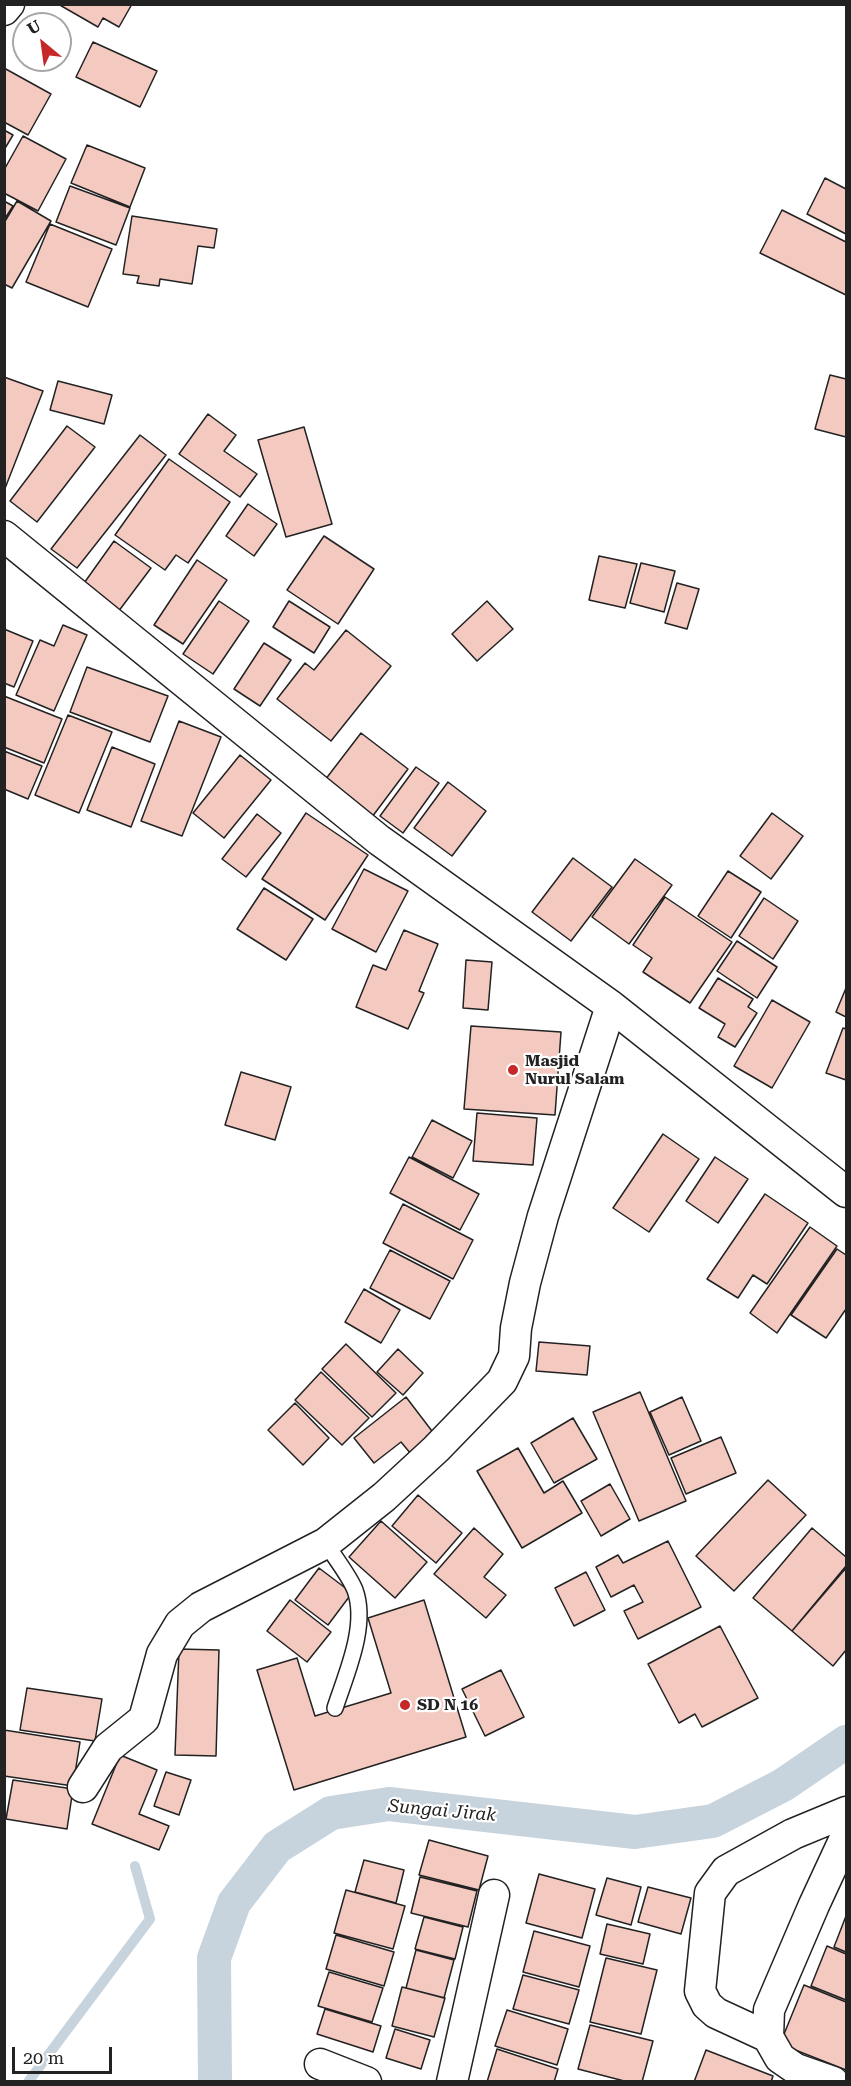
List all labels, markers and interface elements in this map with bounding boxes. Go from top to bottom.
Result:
north arrow [12,12,72,72]
text: U [24,16,44,39]
place label: Masjid Nurul Salam [525,1051,624,1089]
marker: Masjid Nurul Salam [506,1063,520,1077]
place label: SD N 16 [417,1695,478,1715]
marker: SD N 16 [398,1698,412,1712]
water label: Sungai Jirak [387,1796,497,1826]
scale bar [15,2035,116,2073]
text: 20 m [23,2047,64,2068]

